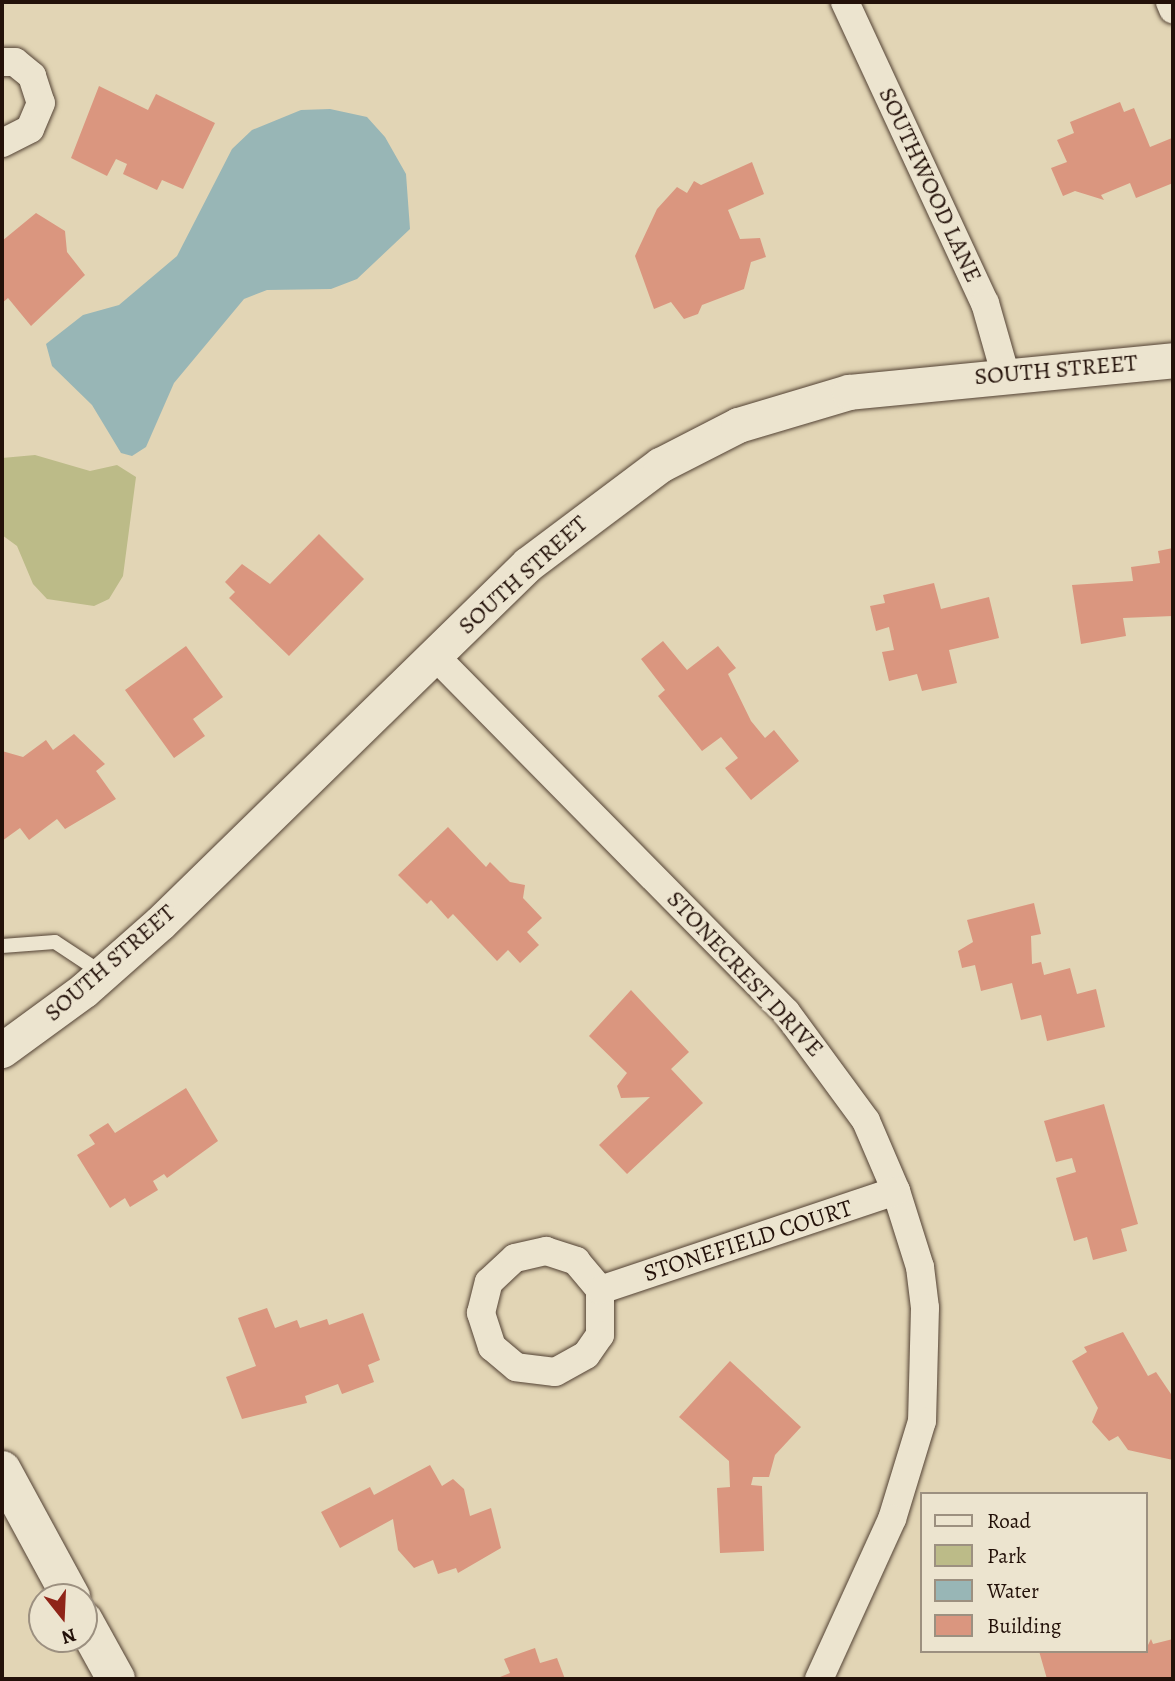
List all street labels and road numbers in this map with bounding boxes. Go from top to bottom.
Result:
street label: SOUTHWOOD LANE [872,83,988,287]
street label: SOUTH STREET [973,349,1139,391]
street label: SOUTH STREET [453,510,593,640]
street label: STONECREST DRIVE [661,885,829,1063]
street label: SOUTH STREET [39,898,181,1028]
street label: STONEFIELD COURT [640,1194,856,1288]

